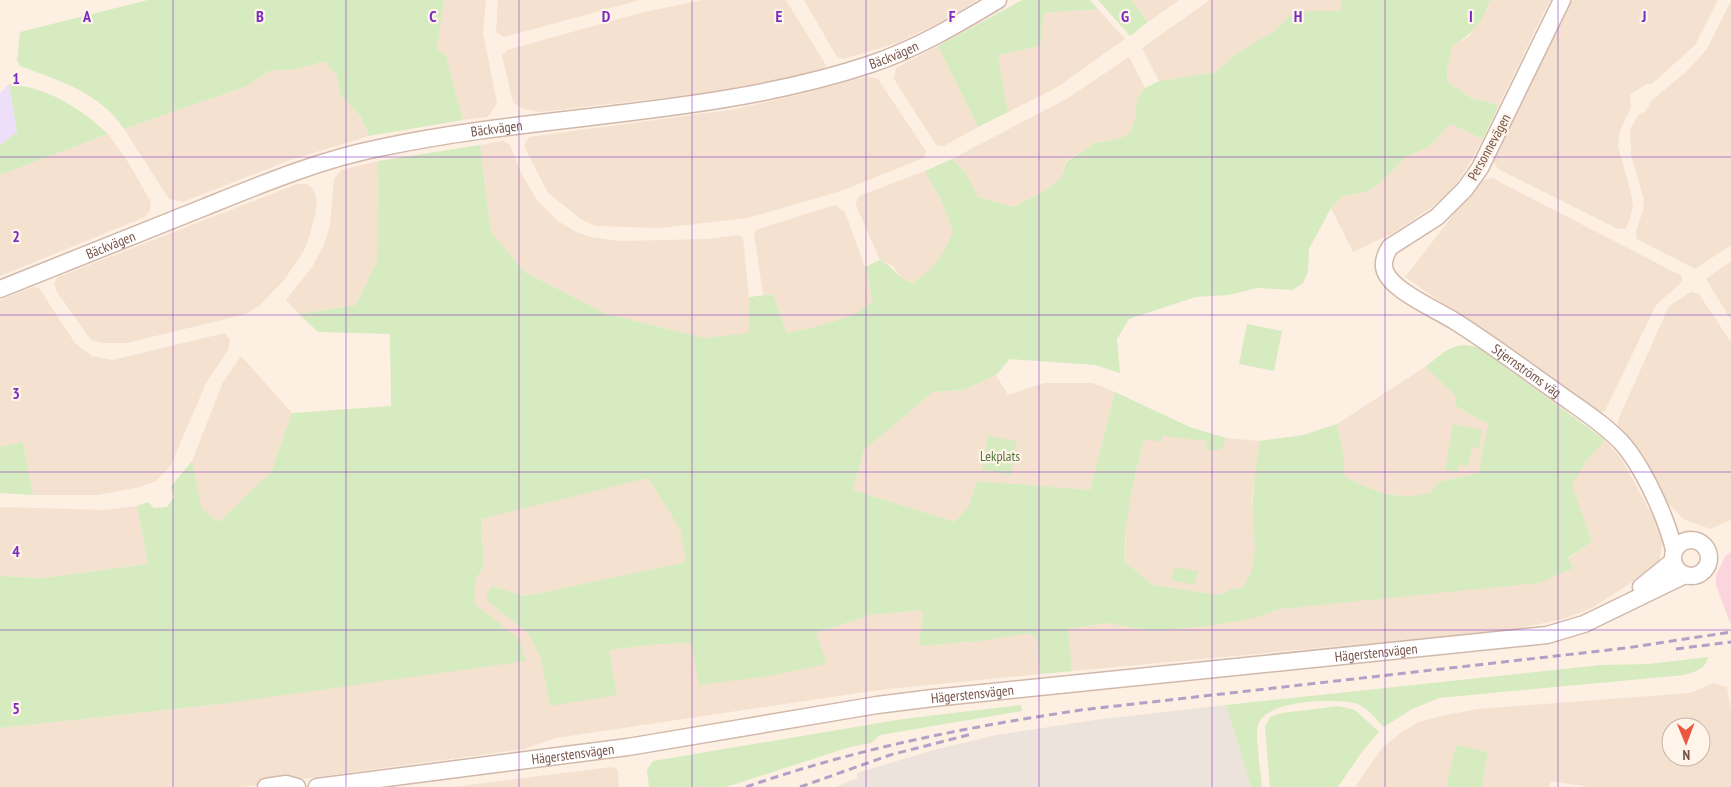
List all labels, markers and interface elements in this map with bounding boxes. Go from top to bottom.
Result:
text: A [82,6,92,26]
text: B [256,6,264,26]
text: C [429,6,437,26]
text: D [602,6,611,26]
text: E [776,6,783,26]
text: F [949,6,956,26]
text: G [1121,6,1129,26]
text: H [1294,6,1302,26]
text: I [1469,6,1473,26]
text: J [1641,6,1646,26]
street label: Bäckvägen [867,37,921,73]
text: 1 [12,68,20,88]
street label: Personnevägen [1463,111,1515,183]
street label: Bäckvägen [470,116,523,141]
text: 2 [12,226,20,246]
street label: Bäckvägen [83,227,138,263]
street label: Stjernströms väg [1489,340,1565,402]
text: 3 [12,383,20,403]
park label: Lekplats [980,447,1020,465]
text: 4 [12,541,20,561]
street label: Hägerstensvägen [1334,639,1418,666]
street label: Hägerstensvägen [930,681,1015,707]
text: 5 [12,698,20,718]
north arrow [1661,717,1711,767]
street label: Hägerstensvägen [531,740,615,768]
text: N [1682,746,1690,764]

